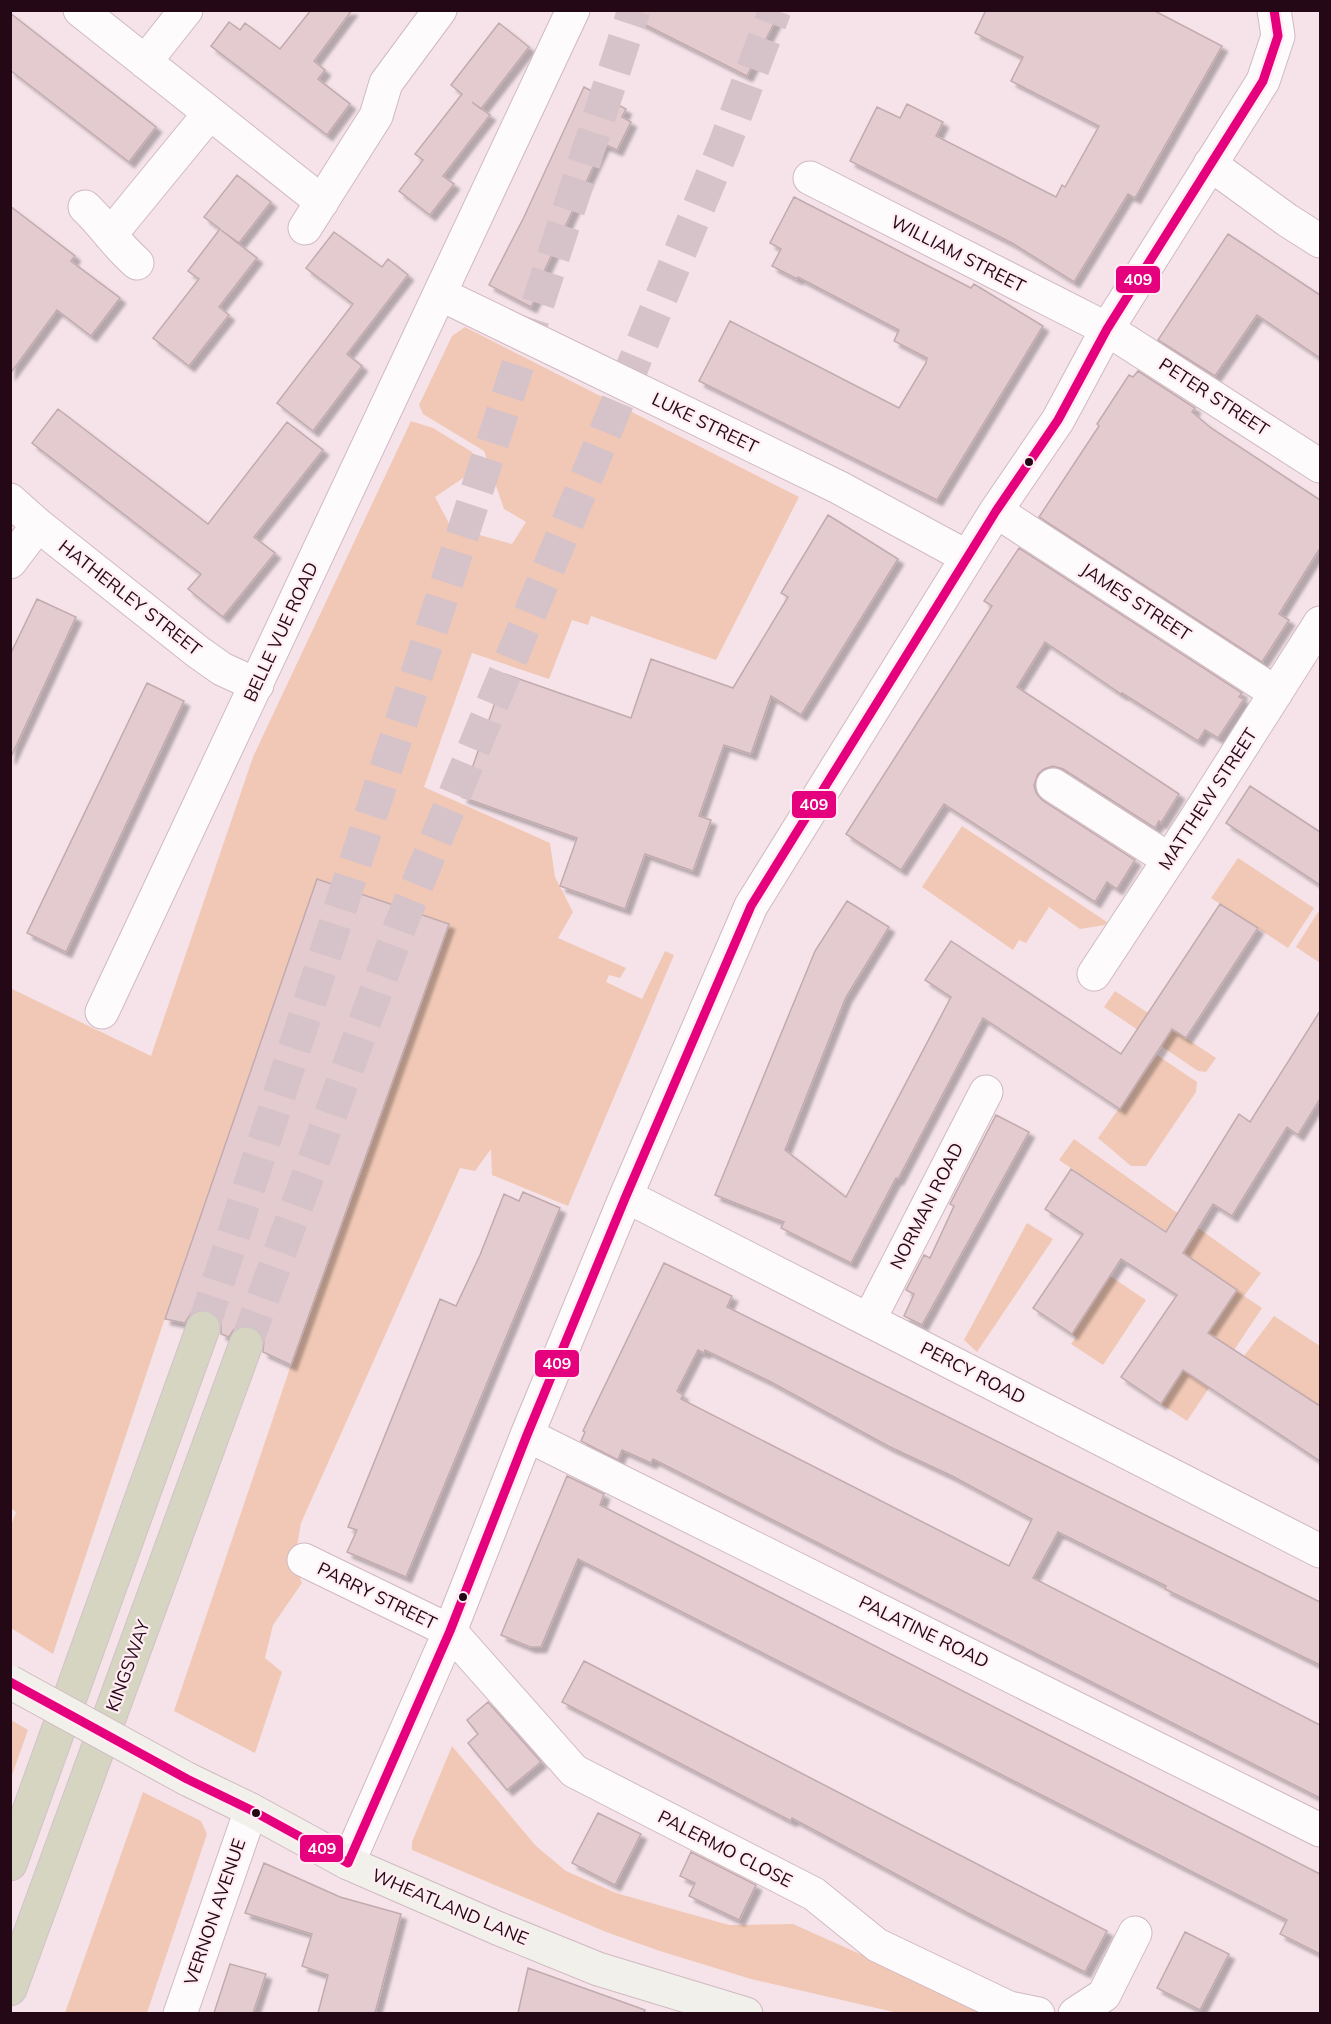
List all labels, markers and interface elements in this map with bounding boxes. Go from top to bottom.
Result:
street label: WILLIAM STREET [887,210,1030,298]
line badge: 409 [1115,265,1161,294]
text: 409 [1124,269,1152,289]
street label: PETER STREET [1155,352,1274,441]
street label: LUKE STREET [648,387,762,458]
unlabelled marker [1023,456,1035,468]
street label: HATHERLEY STREET [54,535,207,661]
street label: JAMES STREET [1077,557,1196,646]
street label: BELLE VUE ROAD [238,558,323,705]
street label: MATTHEW STREET [1153,723,1262,874]
line badge: 409 [791,790,837,819]
text: 409 [800,794,828,814]
street label: NORMAN ROAD [885,1138,968,1273]
street label: PERCY ROAD [917,1336,1030,1409]
line badge: 409 [534,1349,580,1378]
text: 409 [543,1353,571,1373]
street label: PARRY STREET [314,1557,441,1634]
street label: PALATINE ROAD [855,1590,993,1673]
unlabelled marker [457,1591,469,1603]
street label: KINGSWAY [100,1616,155,1715]
street label: PALERMO CLOSE [654,1805,796,1892]
unlabelled marker [250,1807,262,1819]
line badge: 409 [299,1834,344,1863]
street label: VERNON AVENUE [179,1835,250,1988]
text: 409 [308,1838,336,1858]
street label: WHEATLAND LANE [368,1863,532,1950]

